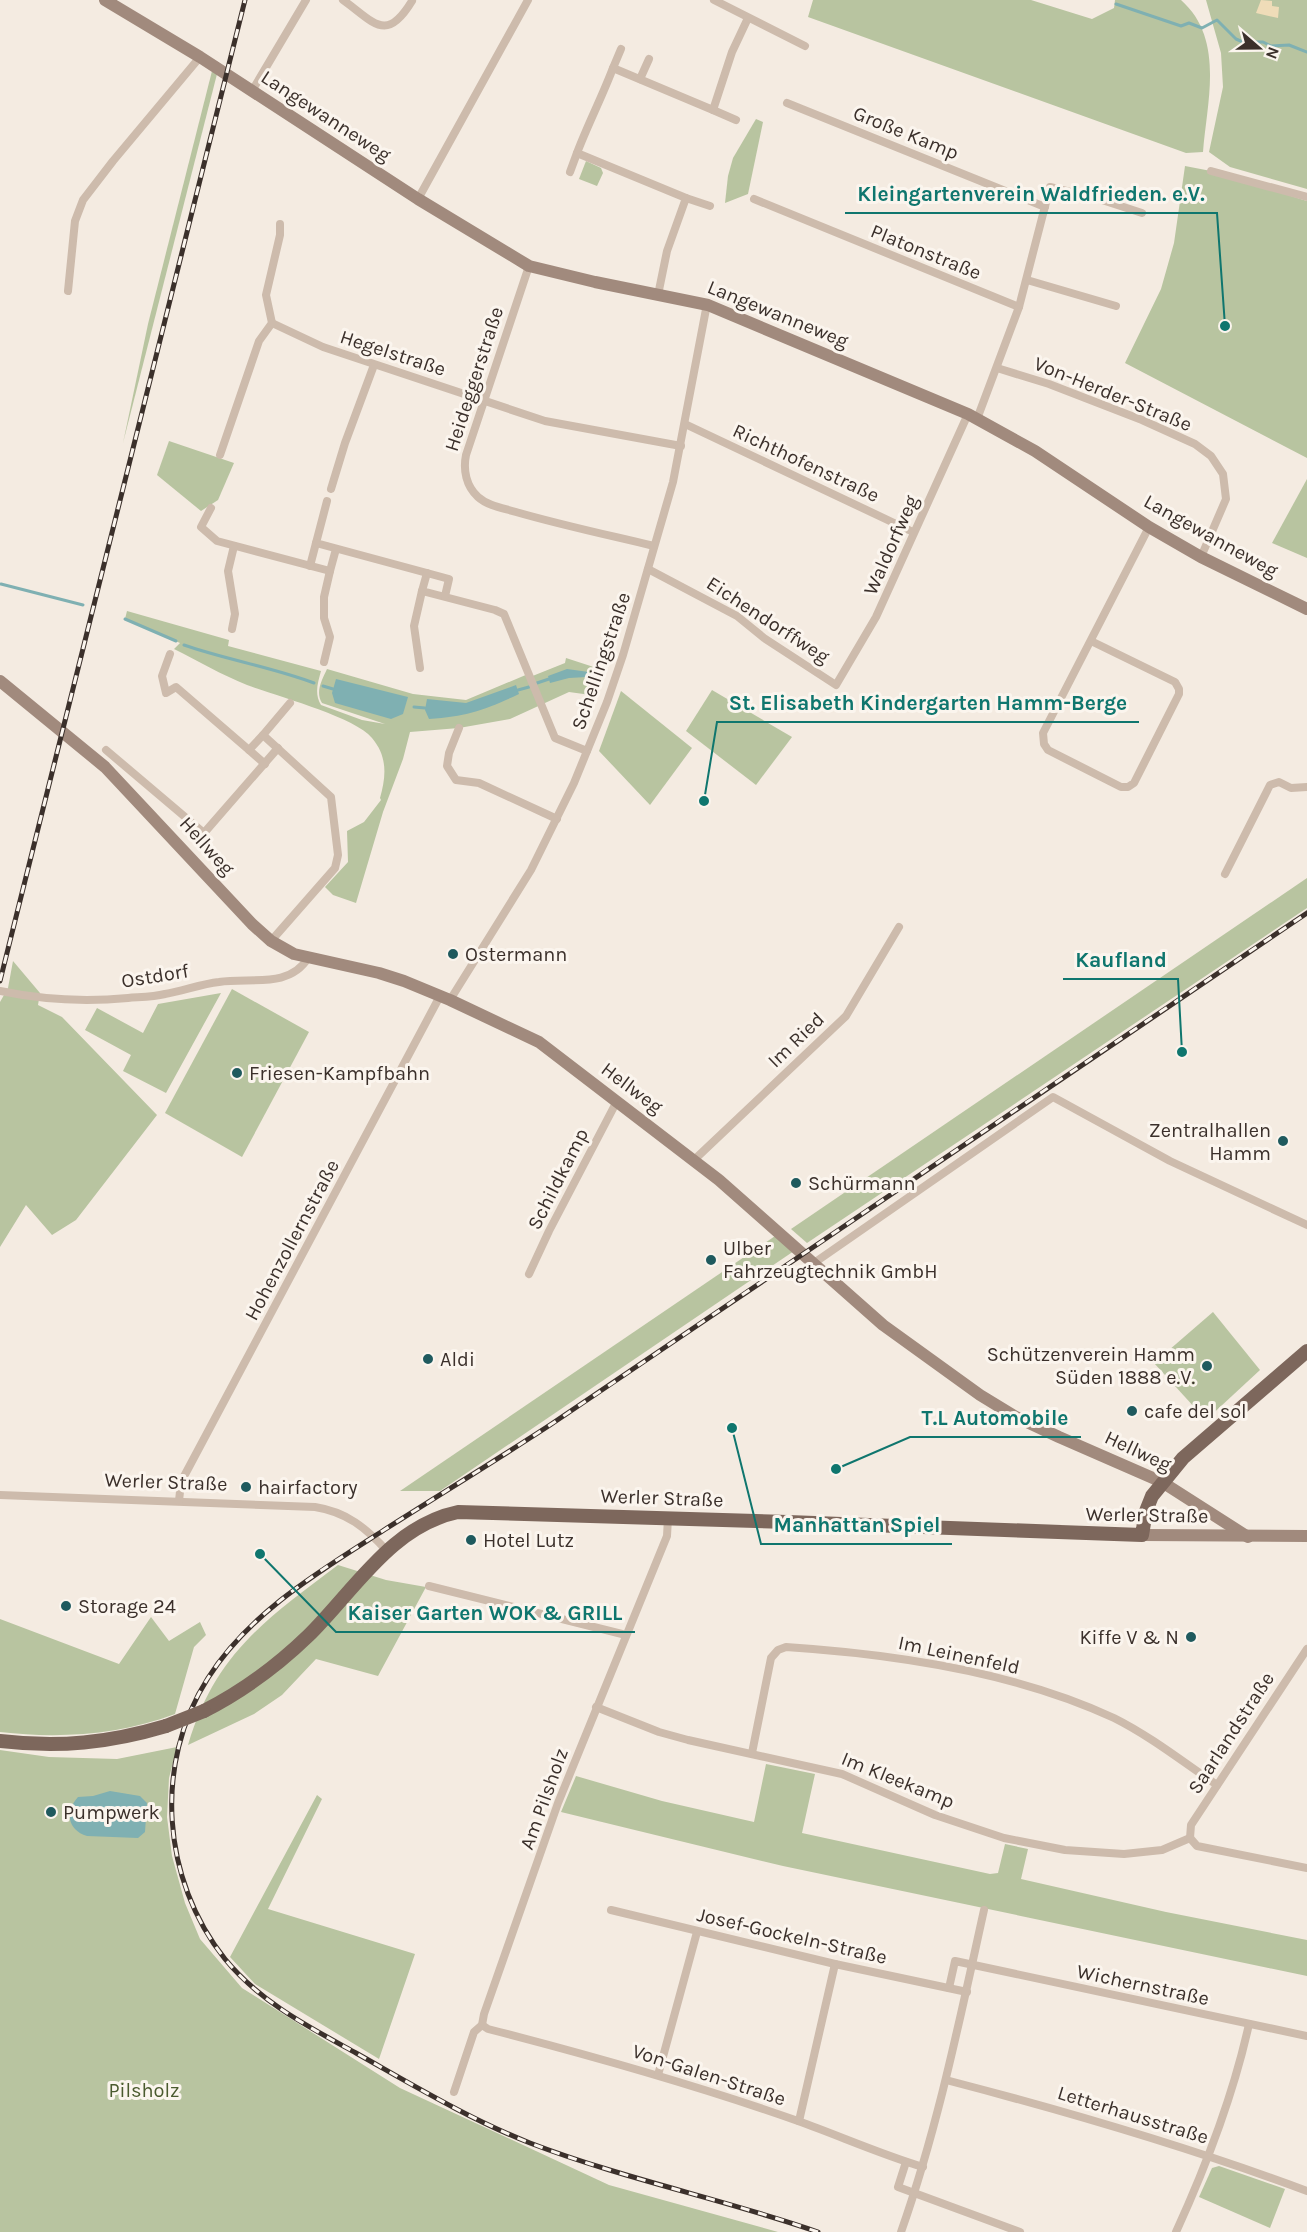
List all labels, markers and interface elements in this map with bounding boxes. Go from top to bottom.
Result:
north arrow [1229,18,1289,78]
text: N [1262,44,1284,62]
street label: Langewanneweg [257,66,395,166]
street label: Große Kamp [850,101,962,165]
callout: Kleingartenverein Waldfrieden. e.V. [845,174,1217,213]
text: Kleingartenverein Waldfrieden. e.V. [857,182,1205,206]
street label: Platonstraße [867,219,985,285]
street label: Langewanneweg [704,275,852,353]
street label: Heideggerstraße [440,304,508,454]
street label: Hegelstraße [337,325,449,381]
street label: Von-Herder-Straße [1031,352,1195,436]
street label: Richthofenstraße [729,419,883,507]
street label: Langewanneweg [1140,490,1282,582]
street label: Waldorfweg [859,492,923,598]
street label: Eichendorffweg [702,572,834,668]
street label: Schellingstraße [567,589,635,733]
callout: St. Elisabeth Kindergarten Hamm-Berge [717,683,1139,722]
text: St. Elisabeth Kindergarten Hamm-Berge [729,691,1127,715]
street label: Hellweg [175,812,239,880]
callout: Kaufland [1063,940,1178,979]
place label: Ostermann [465,943,567,966]
marker: Ostermann [446,947,460,961]
text: Kaufland [1075,948,1167,972]
street label: Ostdorf [120,959,190,993]
street label: Im Ried [763,1008,829,1072]
street label: Hellweg [597,1057,667,1119]
place label: Friesen-Kampfbahn [249,1062,430,1085]
marker: Friesen-Kampfbahn [230,1066,244,1080]
place label: Zentralhallen Hamm [1149,1119,1271,1165]
street label: Schildkamp [523,1125,593,1233]
marker: Zentralhallen Hamm [1276,1134,1290,1148]
street label: Hohenzollernstraße [240,1156,344,1324]
place label: Schürmann [808,1172,916,1195]
marker: Schürmann [789,1176,803,1190]
place label: Ulber Fahrzeugtechnik GmbH [723,1237,938,1283]
marker: Ulber Fahrzeugtechnik GmbH [704,1253,718,1267]
place label: Schützenverein Hamm Süden 1888 e.V. [987,1343,1195,1389]
place label: Aldi [440,1348,475,1371]
marker: Aldi [421,1352,435,1366]
marker: Schützenverein Hamm Süden 1888 e.V. [1200,1359,1214,1373]
callout: T.L Automobile [910,1398,1081,1437]
place label: cafe del sol [1144,1400,1247,1423]
marker: cafe del sol [1125,1404,1139,1418]
text: T.L Automobile [922,1406,1068,1430]
street label: Hellweg [1101,1426,1175,1476]
street label: Werler Straße [104,1468,228,1496]
place label: hairfactory [258,1476,357,1499]
marker: hairfactory [239,1480,253,1494]
street label: Werler Straße [600,1484,724,1512]
street label: Werler Straße [1085,1502,1209,1528]
callout: Manhattan Spiel [761,1505,952,1544]
text: Manhattan Spiel [774,1513,940,1537]
place label: Hotel Lutz [483,1529,574,1552]
marker: Hotel Lutz [464,1533,478,1547]
callout: Kaiser Garten WOK & GRILL [336,1593,635,1632]
place label: Storage 24 [78,1595,176,1618]
marker: Storage 24 [59,1599,73,1613]
text: Kaiser Garten WOK & GRILL [348,1601,623,1625]
place label: Kiffe V & N [1079,1626,1179,1649]
marker: Kiffe V & N [1184,1630,1198,1644]
street label: Im Leinenfeld [896,1631,1022,1679]
street label: Saarlandstraße [1183,1668,1279,1798]
street label: Am Pilsholz [515,1745,573,1853]
street label: Im Kleekamp [838,1747,958,1813]
place label: Pumpwerk [63,1801,160,1824]
marker: Pumpwerk [44,1805,58,1819]
street label: Josef-Gockeln-Straße [695,1903,889,1969]
street label: Wichernstraße [1075,1960,1211,2010]
street label: Von-Galen-Straße [629,2039,789,2111]
park label: Pilsholz [108,2079,180,2102]
street label: Letterhausstraße [1055,2081,1211,2149]

